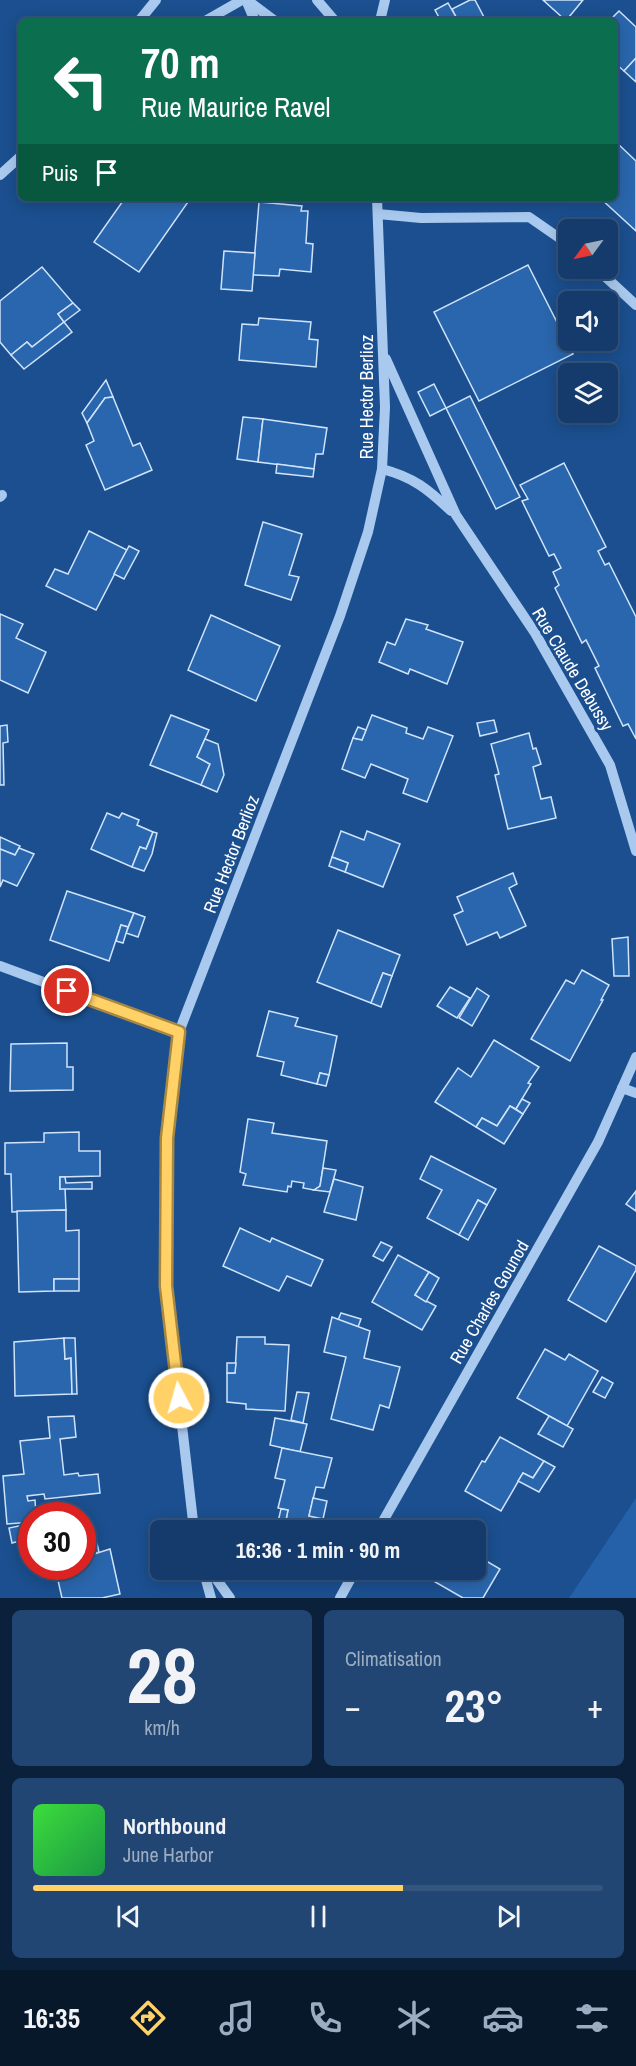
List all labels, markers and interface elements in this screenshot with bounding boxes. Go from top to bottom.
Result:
text: 70 m [141,35,220,91]
icon: left [42,42,120,120]
text: Rue Maurice Ravel [141,89,331,125]
icon: arrive [90,156,123,189]
text: Puis [42,158,78,188]
north arrow [558,219,618,279]
map controls [558,219,618,423]
button: sound [558,291,618,351]
street label: Rue Hector Berlioz [354,335,379,459]
button: layers [558,363,618,423]
street label: Rue Claude Debussy [526,603,620,736]
street label: Rue Hector Berlioz [197,791,265,917]
pin [41,965,92,1016]
icon: arrive [50,974,83,1007]
street label: Rue Charles Gounod [444,1236,534,1368]
position arrow [147,1366,211,1430]
speed limit sign: 30 [18,1502,96,1580]
text: 16:36 · 1 min · 90 m [236,1535,400,1565]
text: 28 [126,1622,198,1727]
text: Climatisation [345,1645,442,1672]
text: 23° [444,1675,504,1736]
text: − [345,1684,361,1728]
text: + [587,1684,603,1728]
text: km/h [144,1714,180,1741]
text: Northbound [123,1811,226,1841]
text: June Harbor [123,1841,213,1868]
icon: previous [112,1900,145,1933]
icon: pause [302,1900,335,1933]
icon: next [492,1900,525,1933]
icon: directions [127,1997,169,2039]
icon: music [216,1997,258,2039]
icon: phone [304,1997,346,2039]
icon: climate [393,1997,435,2039]
icon: car [482,1997,524,2039]
icon: filters [571,1997,613,2039]
text: 16:35 [23,2000,80,2036]

